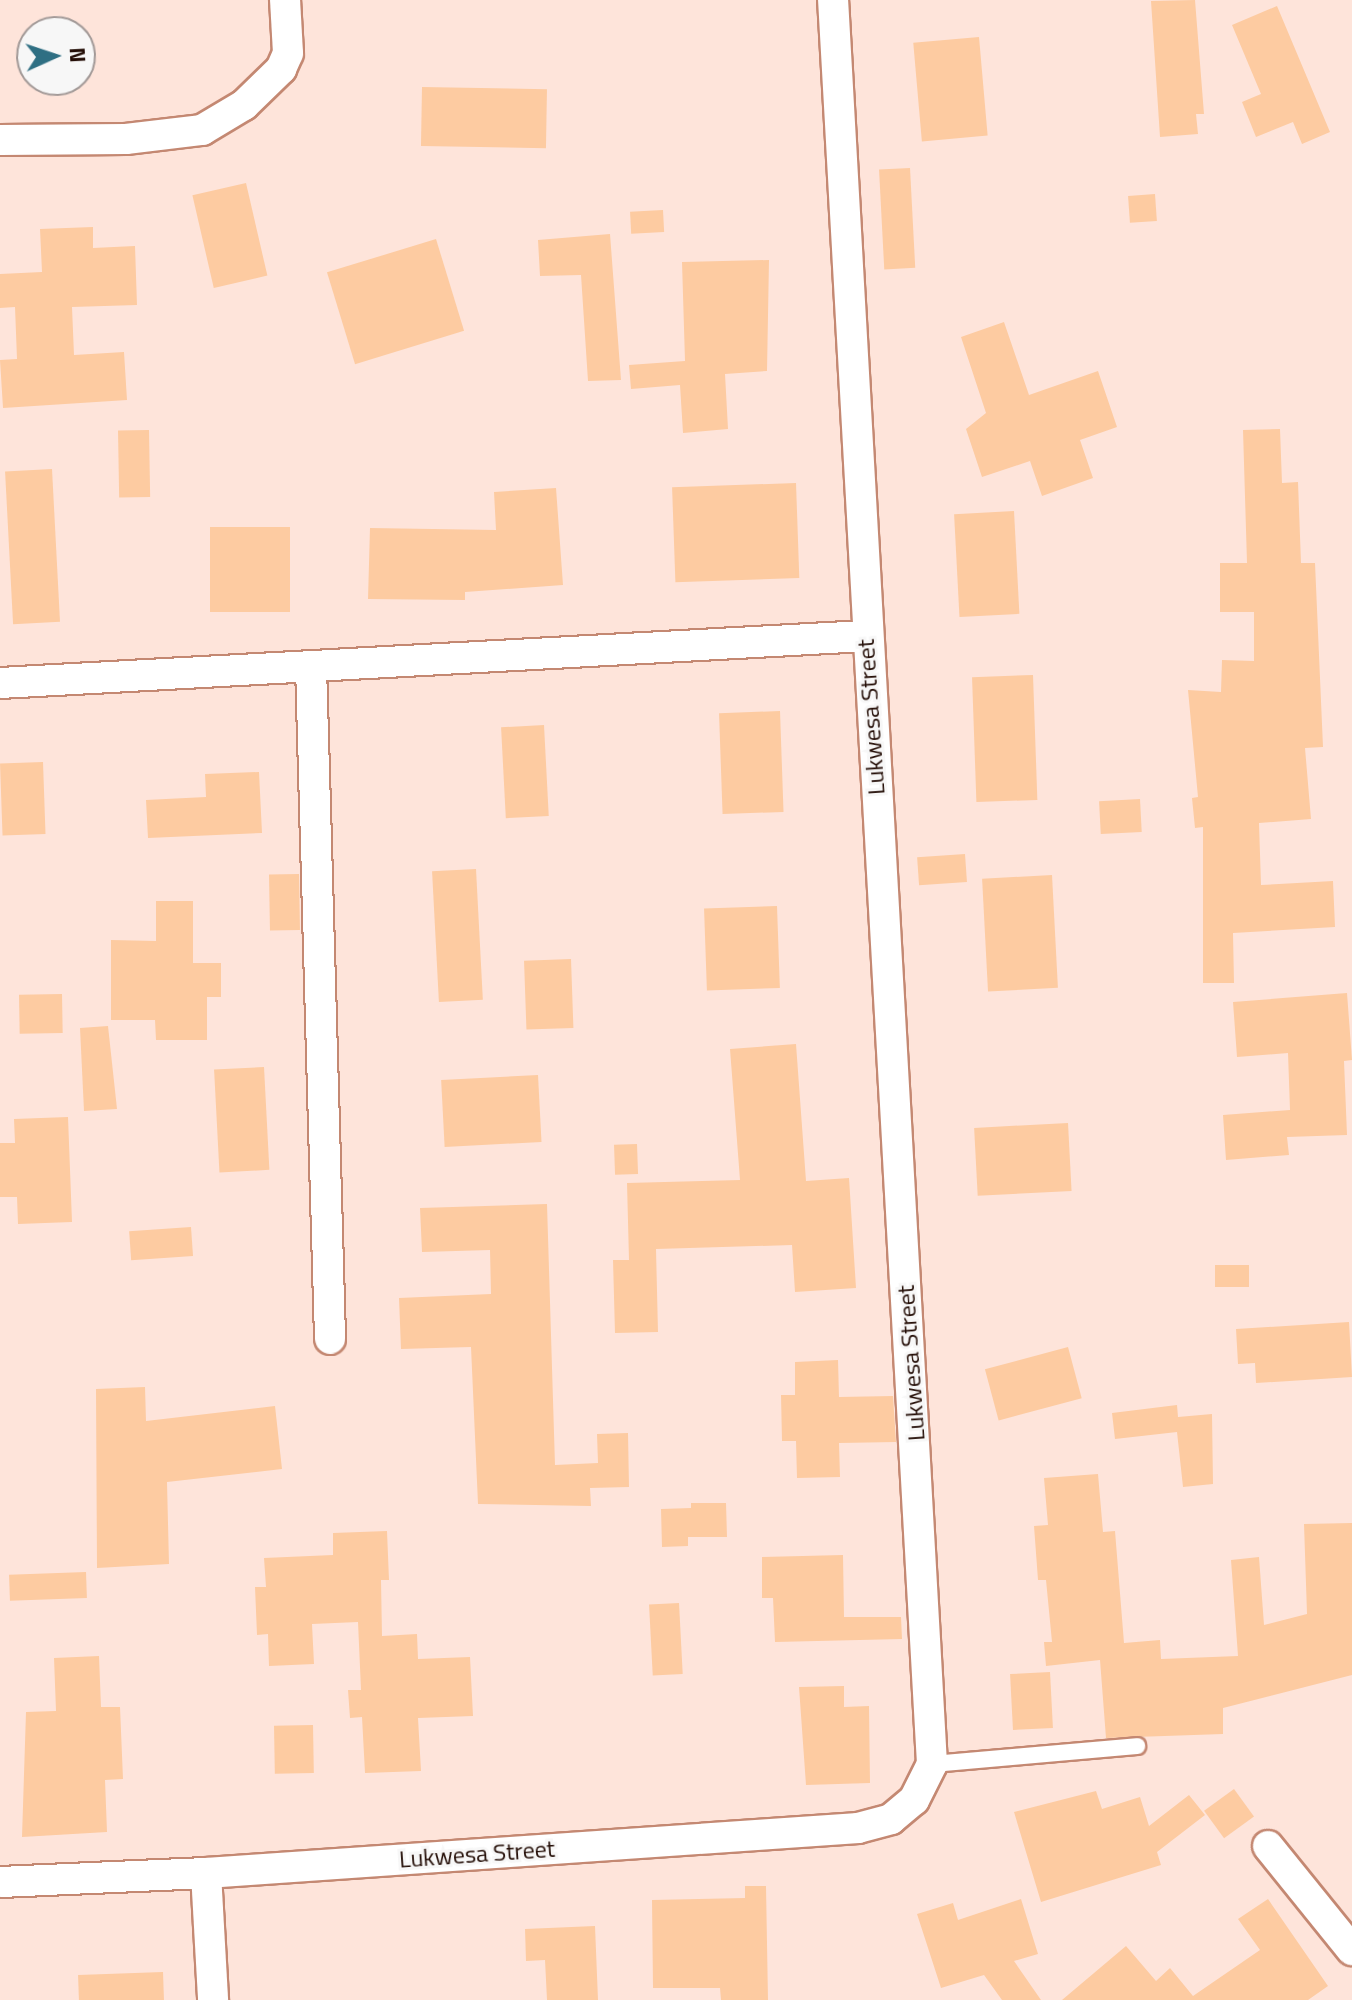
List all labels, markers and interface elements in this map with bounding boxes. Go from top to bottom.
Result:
north arrow [16,16,96,96]
text: N [61,46,95,63]
street label: Lukwesa Street [851,638,891,796]
street label: Lukwesa Street [891,1284,931,1442]
street label: Lukwesa Street [398,1834,556,1874]

